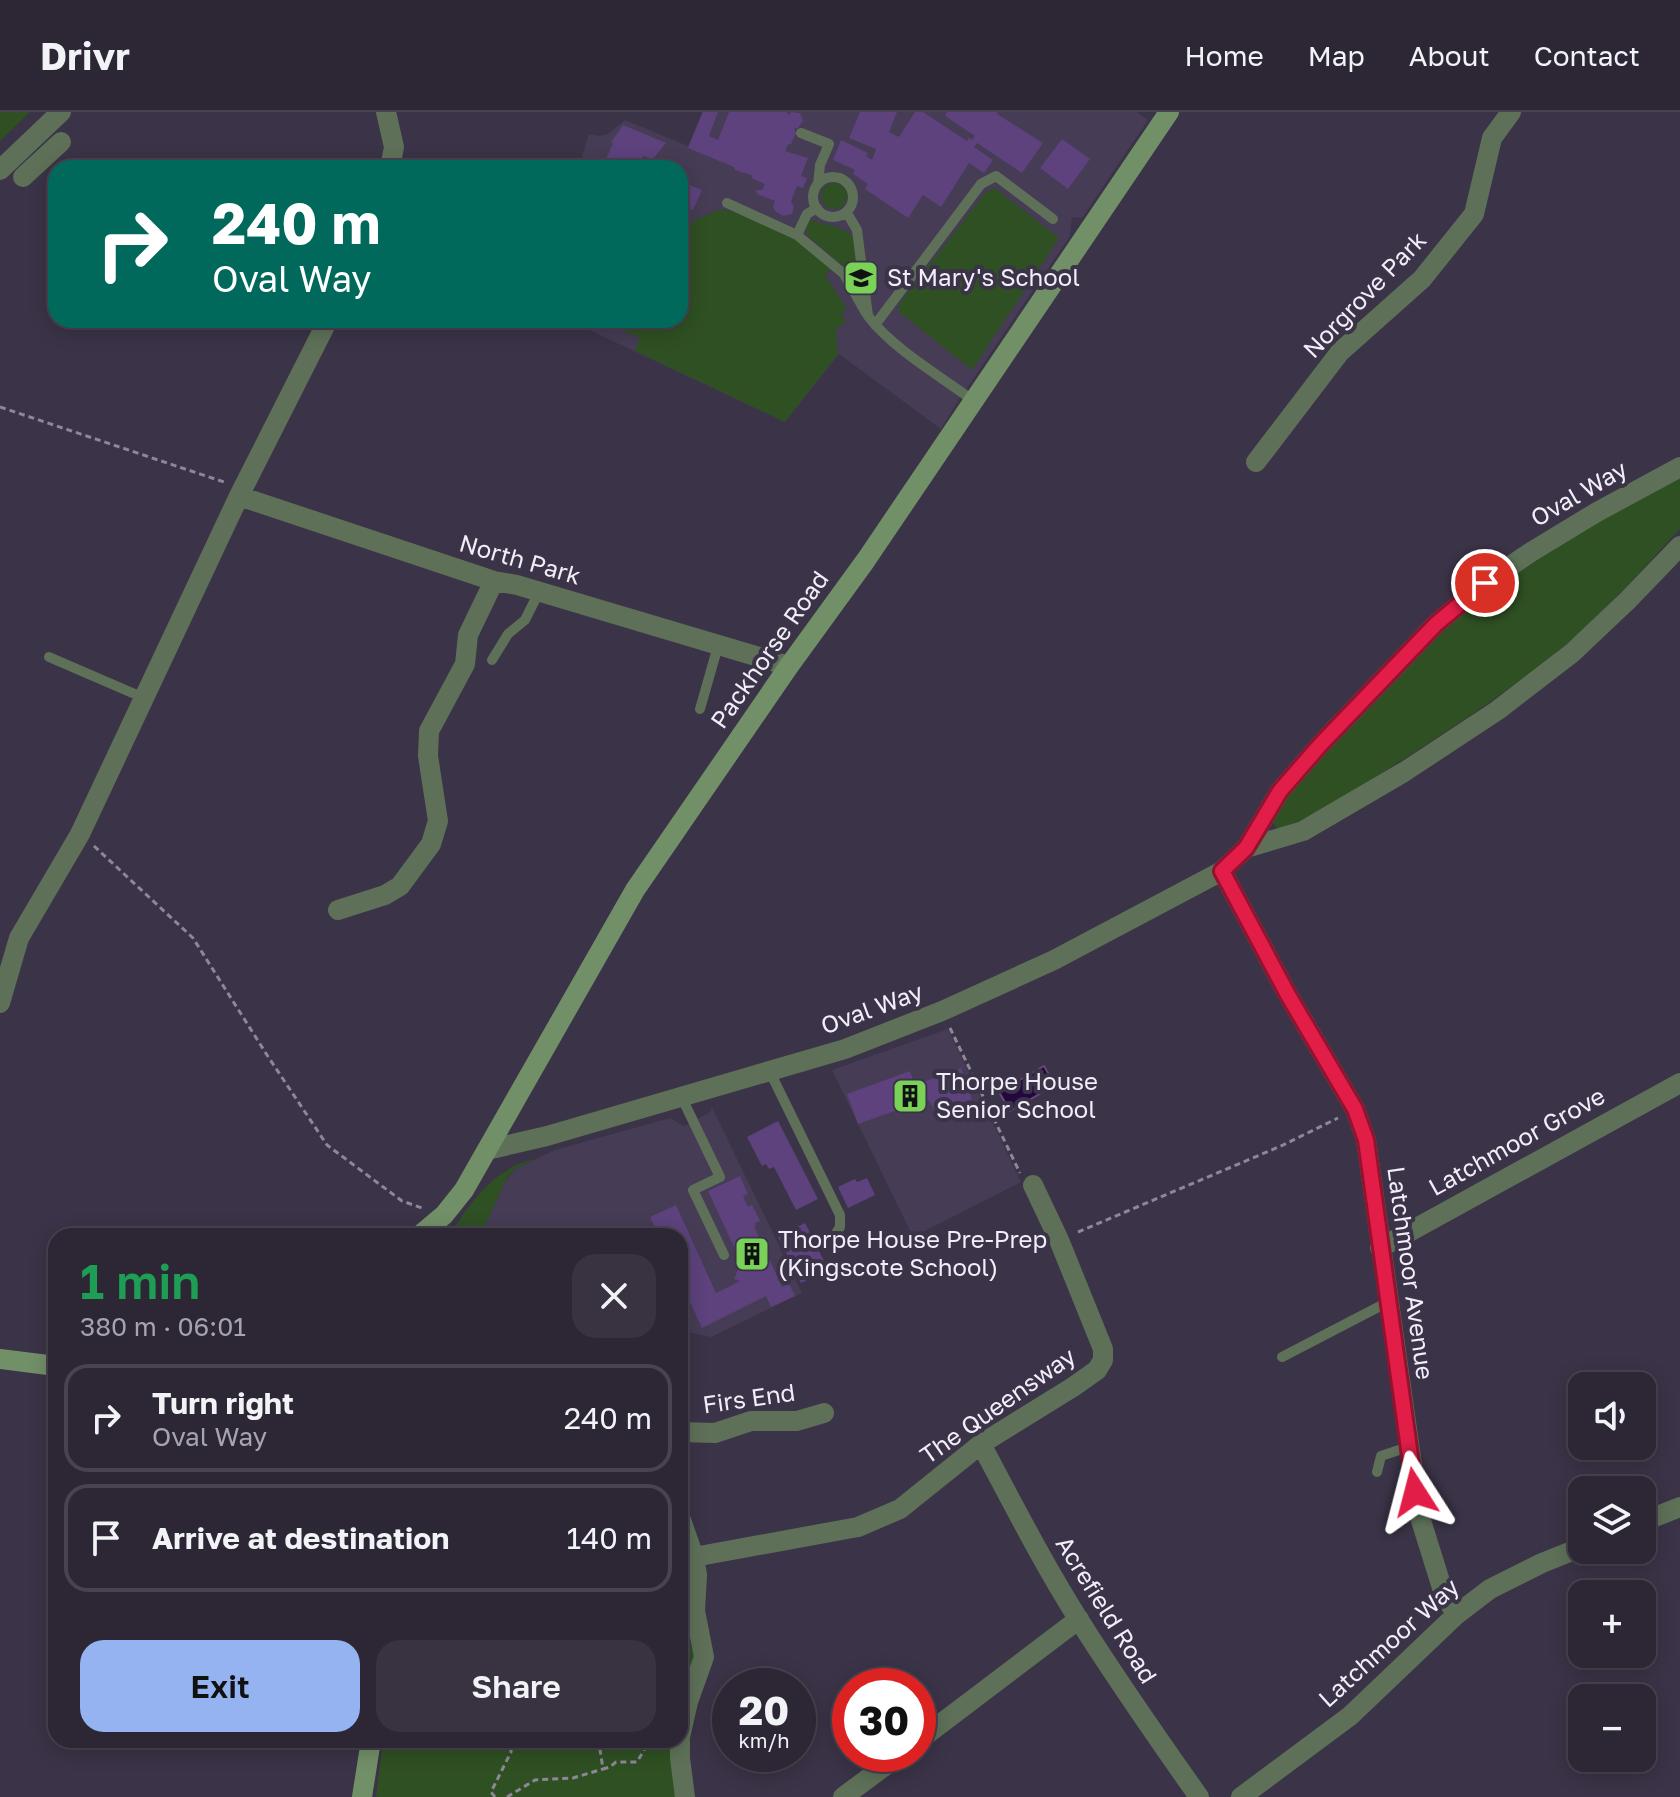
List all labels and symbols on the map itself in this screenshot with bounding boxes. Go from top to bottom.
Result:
street label: Norgrove Park [1296,225,1431,363]
school or university icon: St Mary's School [842,259,880,297]
place label: St Mary's School [887,262,1080,291]
street label: Oval Way [1525,454,1632,532]
street label: North Park [456,527,584,590]
pin [1451,549,1519,617]
street label: Packhorse Road [704,565,834,733]
street label: Oval Way [817,976,926,1039]
place label: Thorpe House Senior School [936,1066,1098,1123]
building icon: Thorpe House Senior School [891,1077,929,1115]
street label: Latchmoor Grove [1423,1080,1609,1201]
street label: Latchmoor Avenue [1382,1164,1441,1381]
place label: Thorpe House Pre-Prep (Kingscote School) [778,1224,1047,1281]
building icon: Thorpe House Pre-Prep (Kingscote School) [733,1235,771,1273]
street label: The Queensway [914,1341,1080,1469]
street label: Firs End [701,1377,797,1418]
position arrow [1373,1450,1457,1534]
street label: Acrefield Road [1051,1530,1164,1688]
street label: Latchmoor Way [1312,1571,1464,1712]
speed limit sign: 30 [832,1668,936,1772]

